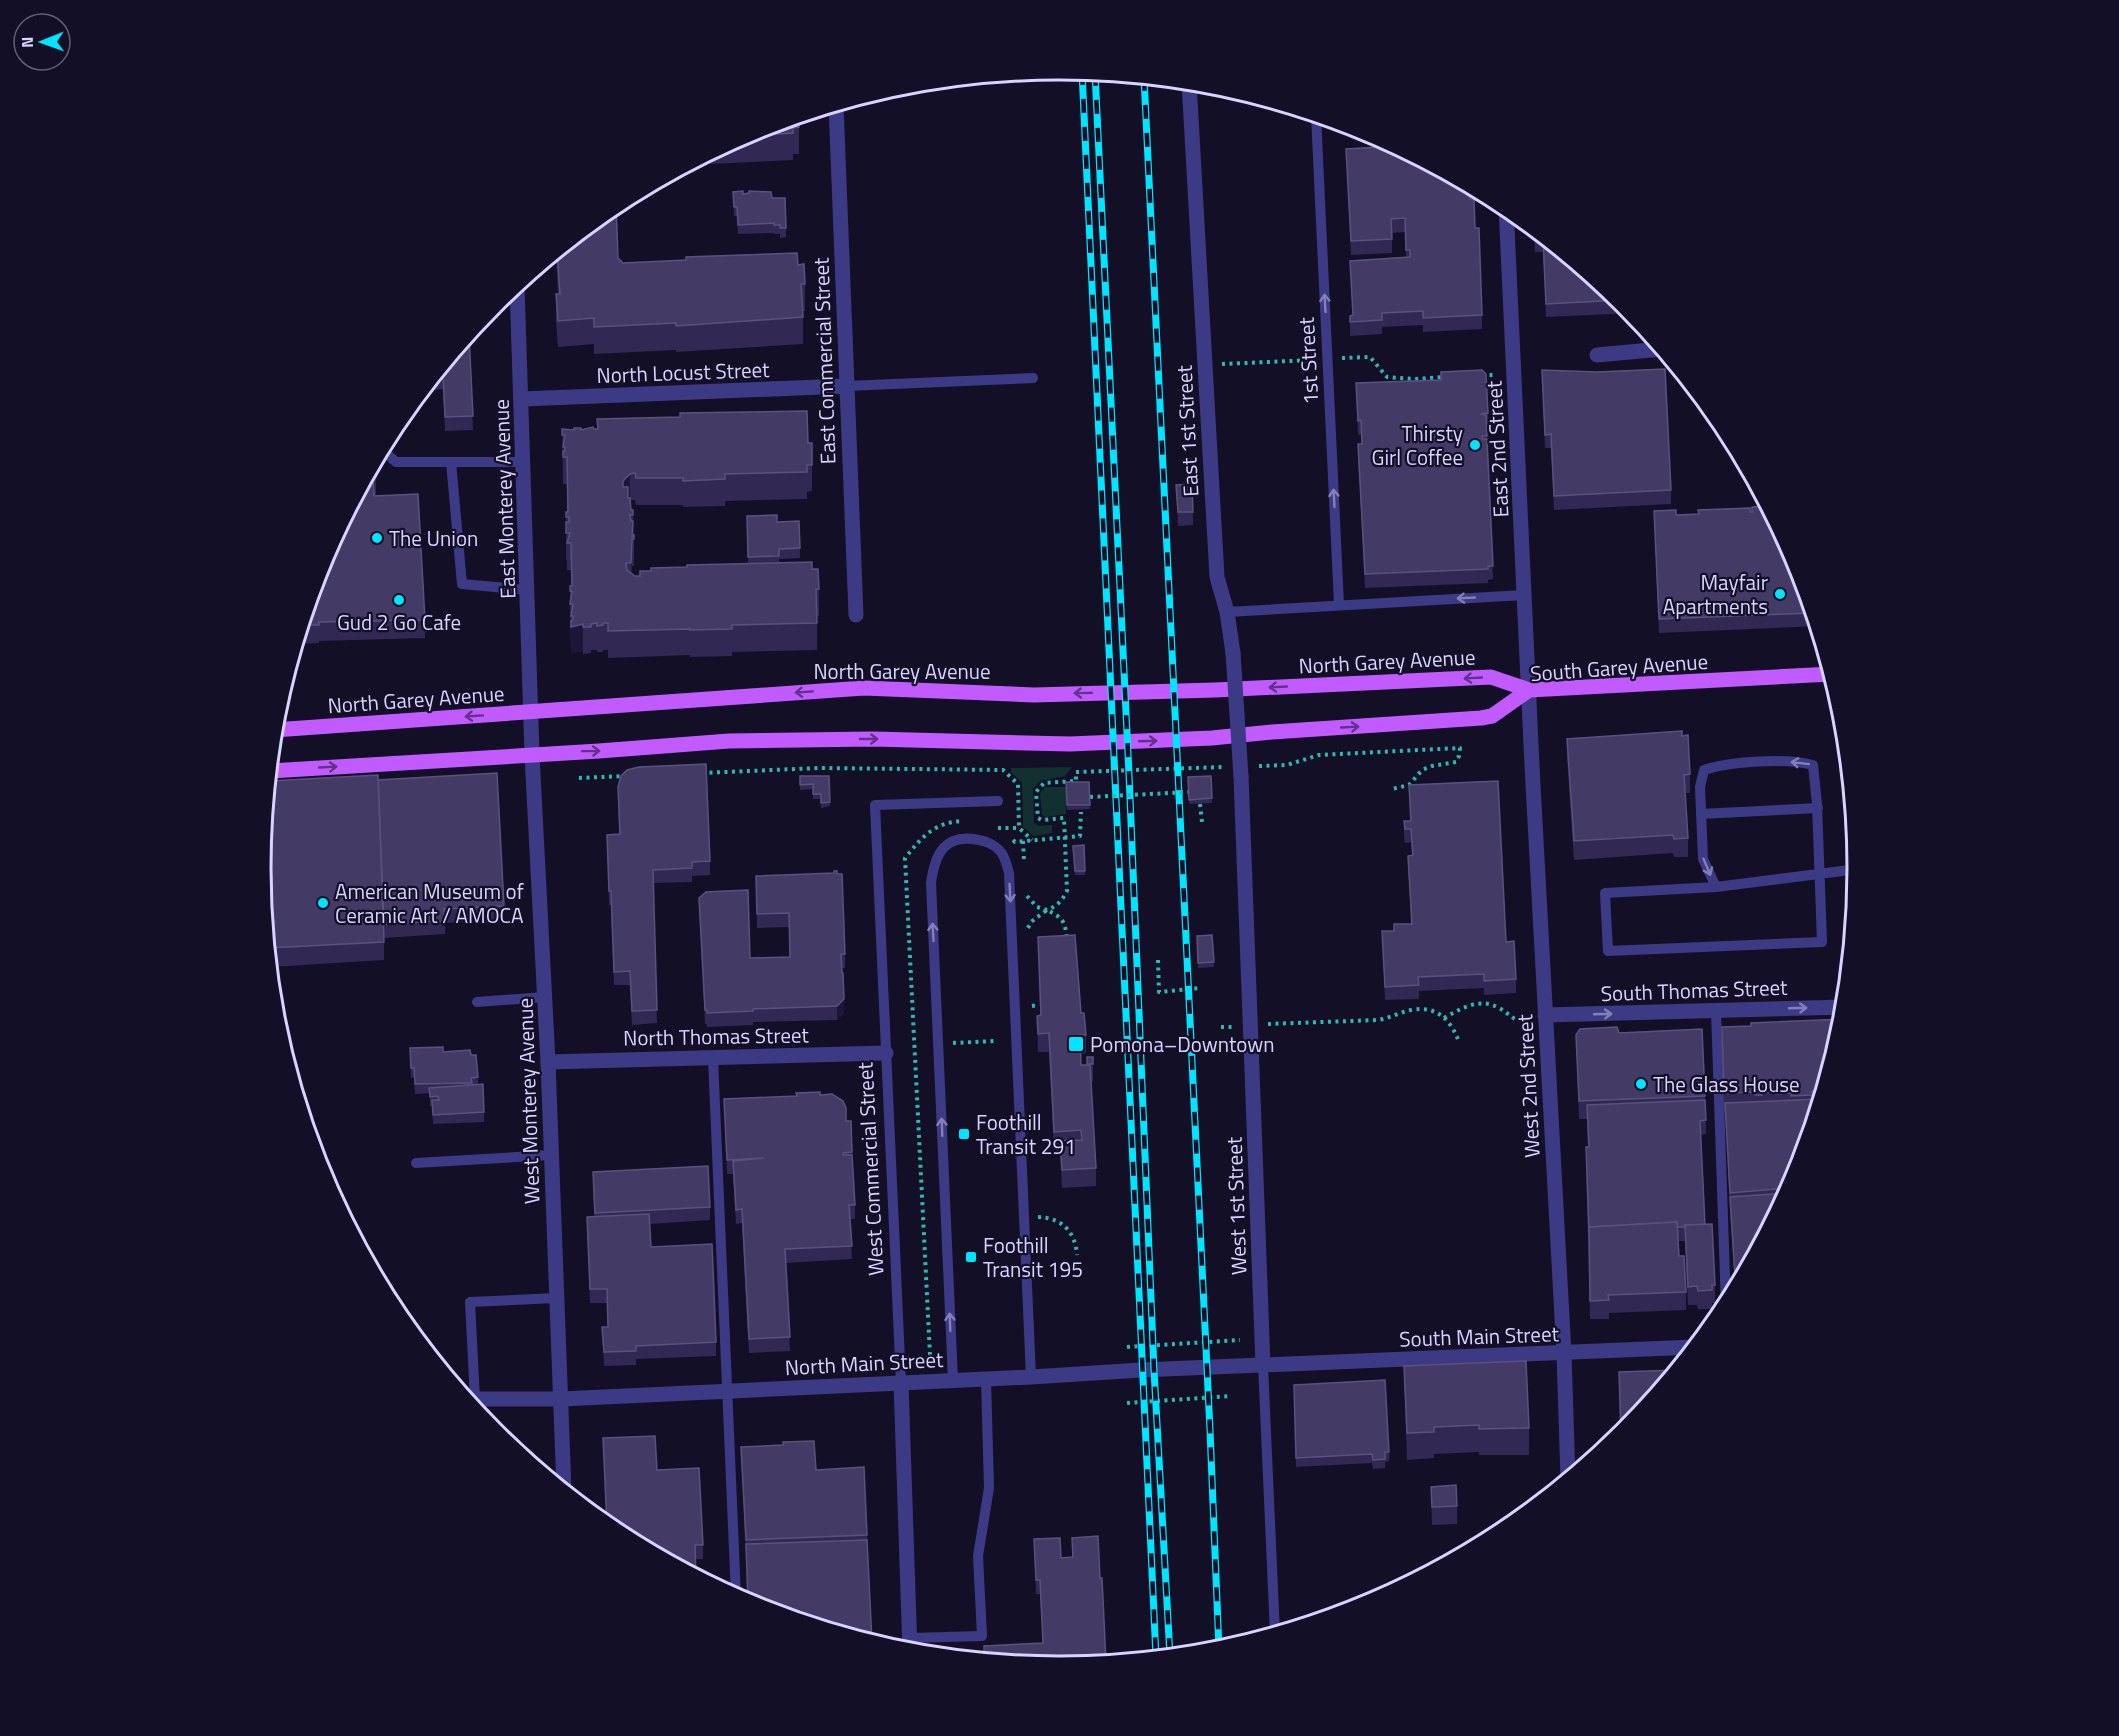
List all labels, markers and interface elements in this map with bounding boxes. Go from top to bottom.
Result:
north arrow [12,12,72,72]
text: N [15,37,39,48]
street label: East Commercial Street [804,256,844,465]
one-way arrow [1320,293,1331,313]
street label: 1st Street [1290,316,1326,406]
street label: North Locust Street [596,353,771,391]
street label: East 1st Street [1168,364,1206,498]
street label: East 2nd Street [1477,379,1517,518]
street label: East Monterey Avenue [485,399,523,599]
place label: Thirsty Girl Coffee [1372,417,1463,473]
marker: Thirsty Girl Coffee [1468,438,1482,452]
one-way arrow [1329,488,1340,508]
place label: The Union [389,522,478,554]
marker: The Union [370,531,384,545]
place label: Mayfair Apartments [1663,566,1768,622]
marker: Mayfair Apartments [1773,587,1787,601]
marker: Gud 2 Go Cafe [392,593,406,607]
one-way arrow [1457,593,1476,604]
place label: Gud 2 Go Cafe [337,606,461,638]
street label: North Garey Avenue [1298,640,1476,682]
street label: South Garey Avenue [1529,645,1709,689]
street label: North Garey Avenue [813,655,991,687]
one-way arrow [1463,672,1483,683]
street label: North Garey Avenue [327,677,505,721]
one-way arrow [1269,681,1288,692]
one-way arrow [795,687,815,698]
one-way arrow [1074,688,1094,699]
one-way arrow [464,711,484,722]
one-way arrow [1340,722,1360,733]
one-way arrow [859,733,879,745]
one-way arrow [1138,735,1158,747]
one-way arrow [580,746,600,757]
one-way arrow [1791,757,1810,768]
one-way arrow [318,762,338,773]
one-way arrow [1702,857,1713,875]
place label: American Museum of Ceramic Art / AMOCA [335,875,524,931]
one-way arrow [1005,882,1016,902]
marker: American Museum of Ceramic Art / AMOCA [316,896,330,910]
one-way arrow [927,923,939,943]
street label: South Thomas Street [1600,971,1789,1009]
street label: West Monterey Avenue [508,997,548,1205]
one-way arrow [1788,1002,1808,1014]
one-way arrow [1593,1008,1613,1019]
street label: West 2nd Street [1508,1013,1548,1158]
street label: North Thomas Street [623,1018,810,1054]
place label: Pomona–Downtown [1090,1028,1275,1060]
marker: Pomona–Downtown [1067,1035,1085,1053]
street label: West Commercial Street [848,1061,892,1276]
place label: The Glass House [1653,1068,1800,1100]
marker: The Glass House [1634,1077,1648,1091]
place label: Foothill Transit 291 [976,1106,1076,1162]
one-way arrow [936,1118,947,1138]
marker: Foothill Transit 291 [957,1127,971,1141]
street label: West 1st Street [1218,1136,1254,1276]
place label: Foothill Transit 195 [983,1229,1083,1285]
marker: Foothill Transit 195 [964,1250,978,1264]
one-way arrow [945,1312,956,1332]
street label: South Main Street [1399,1317,1560,1355]
street label: North Main Street [784,1343,945,1383]

